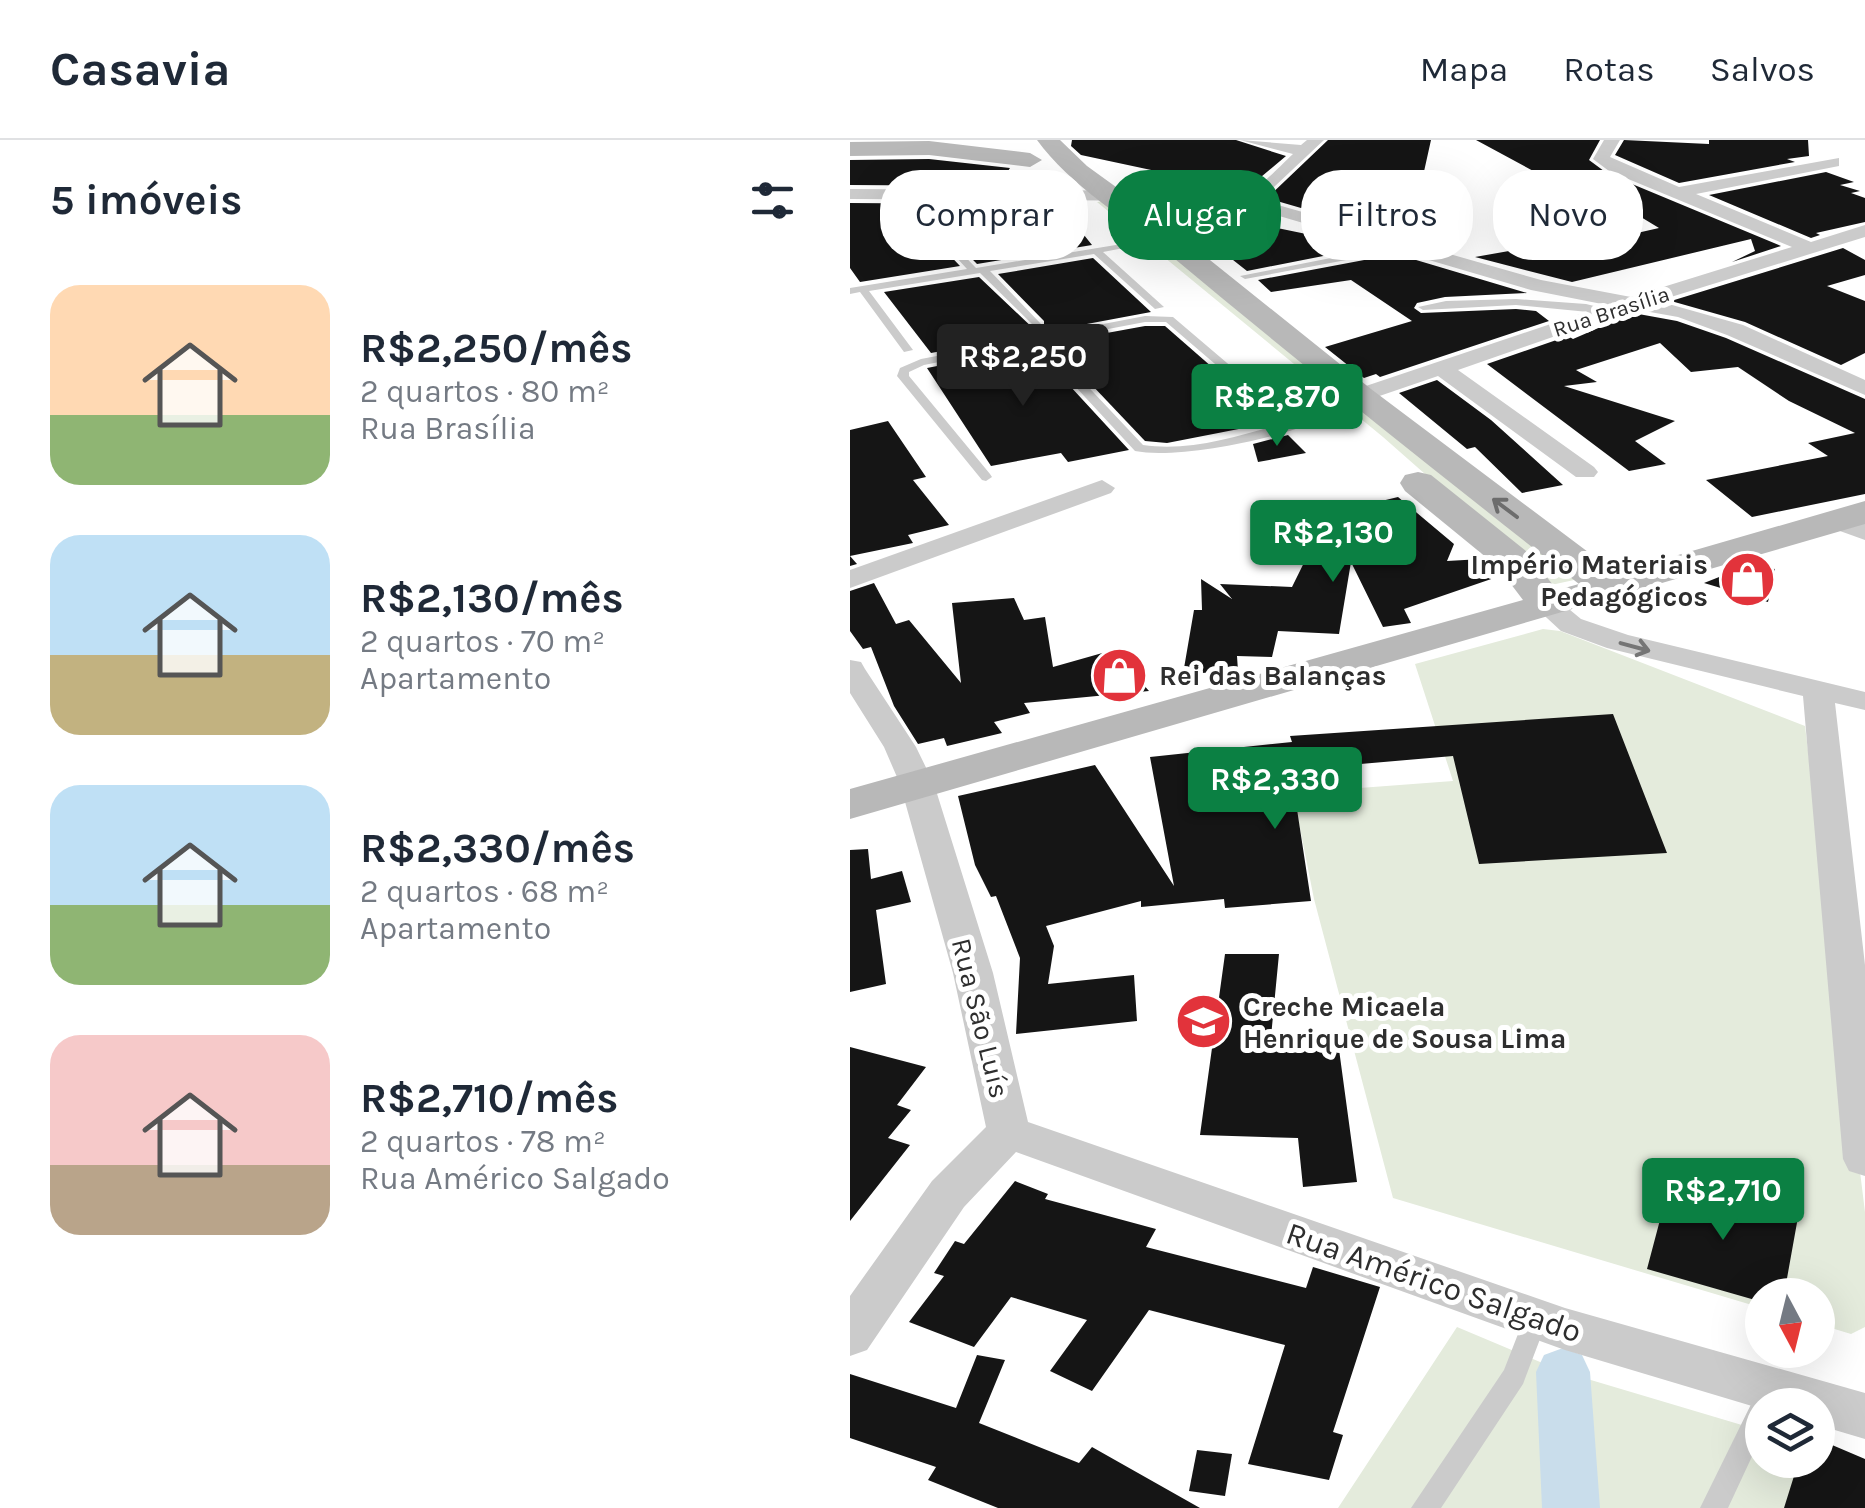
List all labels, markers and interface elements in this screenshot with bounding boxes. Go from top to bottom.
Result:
text: Casavia [50,41,231,97]
text: Mapa [1420,49,1508,90]
text: Rotas [1563,49,1655,90]
text: Salvos [1710,49,1815,90]
chip: Comprar [880,170,1088,260]
chip: Alugar [1108,170,1281,260]
chip: Filtros [1301,170,1473,260]
chip: Novo [1493,170,1643,260]
icon: filters [745,173,800,228]
text: 5 imóveis [50,175,242,225]
street label: Rua Brasília [1550,281,1673,343]
text: R$2,250/mês [360,323,633,373]
pin: R$2,250 [931,324,1115,409]
icon: home [130,325,250,445]
text: R$2,250 [959,338,1087,375]
pin: R$2,870 [1185,364,1369,449]
text: 2 quartos · 80 m² [360,373,610,410]
text: R$2,870 [1214,378,1340,415]
text: Rua Brasília [360,410,536,447]
one-way arrow [1492,497,1519,518]
pin: R$2,130 [1241,500,1425,585]
text: R$2,130 [1272,514,1394,551]
place label: Império Materiais Pedagógicos [1471,548,1708,613]
shop icon: Império Materiais Pedagógicos [1717,550,1777,610]
text: R$2,130/mês [360,573,624,623]
icon: home [130,575,250,695]
text: 2 quartos · 70 m² [360,623,605,660]
one-way arrow [1619,638,1651,657]
shop icon: Rei das Balanças [1090,645,1150,705]
place label: Rei das Balanças [1159,659,1386,692]
text: Apartamento [360,660,551,697]
pin: R$2,330 [1183,747,1367,832]
text: R$2,330 [1210,761,1340,798]
text: R$2,330/mês [360,823,635,873]
icon: home [130,825,250,945]
text: 2 quartos · 68 m² [360,873,609,910]
text: Apartamento [360,910,551,947]
street label: Rua São Luís [945,935,1016,1101]
place label: Creche Micaela Henrique de Sousa Lima [1243,990,1566,1055]
school or university icon: Creche Micaela Henrique de Sousa Lima [1174,992,1234,1052]
text: R$2,710/mês [360,1073,619,1123]
icon: home [130,1075,250,1195]
text: 2 quartos · 78 m² [360,1123,606,1160]
pin: R$2,710 [1631,1158,1815,1243]
text: Rua Américo Salgado [360,1160,670,1197]
text: R$2,710 [1664,1172,1782,1209]
street label: Rua Américo Salgado [1281,1215,1586,1350]
north arrow [1745,1278,1835,1368]
map controls [1745,1278,1835,1478]
button: layers [1745,1388,1835,1478]

